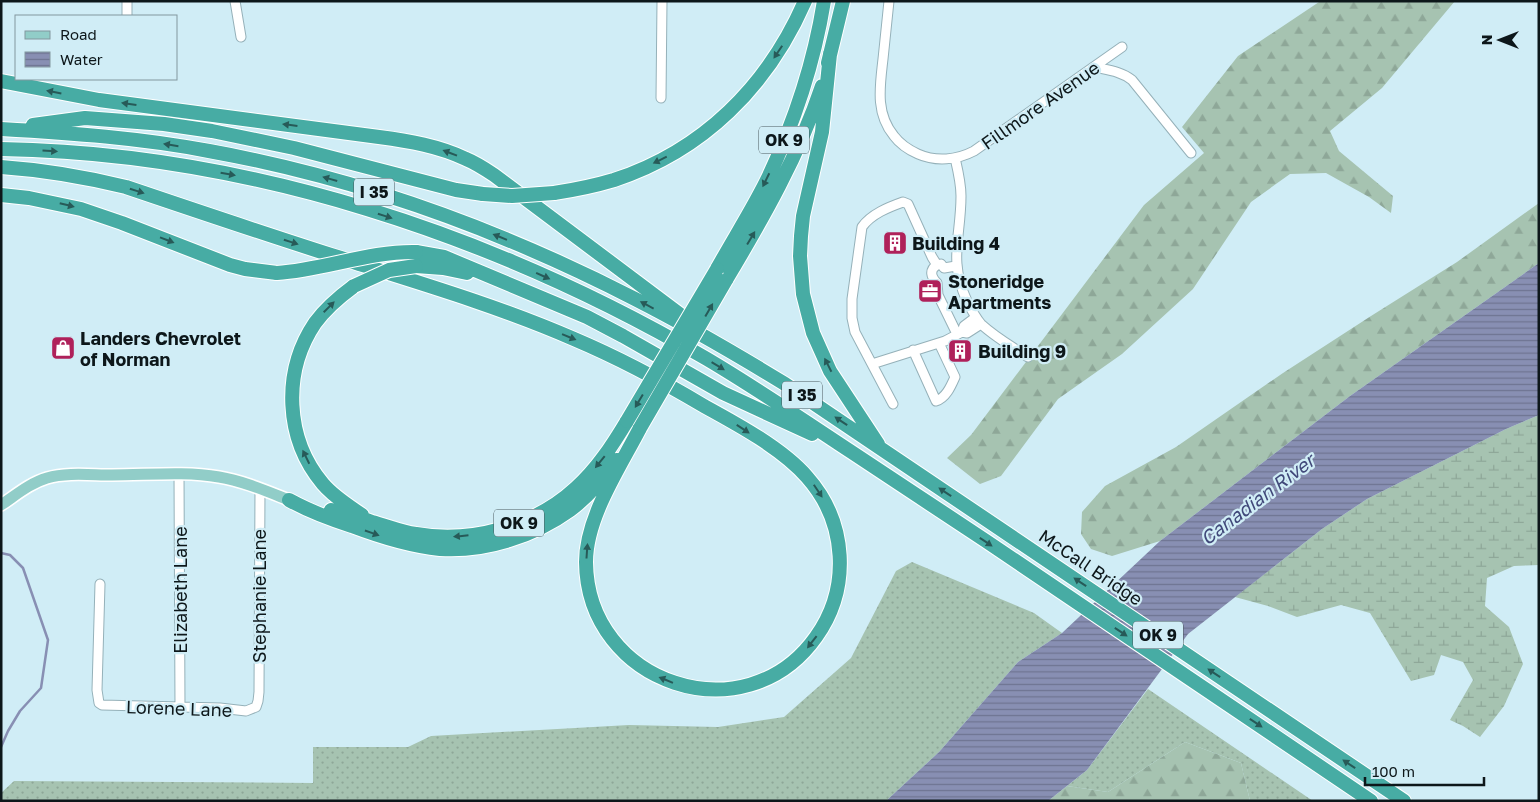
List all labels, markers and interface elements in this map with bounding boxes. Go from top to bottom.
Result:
legend [15,15,178,80]
north arrow [1475,15,1525,65]
text: Road [60,25,97,43]
text: N [1478,35,1495,45]
one-way arrow [774,45,783,59]
text: Water [60,50,103,68]
street label: Fillmore Avenue [977,56,1103,154]
one-way arrow [46,87,62,95]
one-way arrow [121,100,137,108]
one-way arrow [282,121,298,129]
road number: OK 9 [759,126,809,154]
one-way arrow [162,140,178,148]
one-way arrow [42,147,58,155]
one-way arrow [442,149,457,157]
one-way arrow [653,156,667,164]
one-way arrow [221,171,237,179]
one-way arrow [762,173,770,187]
one-way arrow [322,174,337,182]
road number: I 35 [354,178,394,206]
one-way arrow [130,187,145,195]
one-way arrow [59,201,74,209]
one-way arrow [378,212,393,220]
building icon: Building 4 [882,230,908,256]
one-way arrow [747,231,756,244]
place label: Building 4 [912,232,1000,254]
one-way arrow [492,233,507,241]
one-way arrow [160,237,175,244]
one-way arrow [284,238,299,246]
place label: Stoneridge Apartments [948,270,1051,313]
one-way arrow [536,273,550,281]
office icon: Stoneridge Apartments [917,278,943,304]
one-way arrow [323,301,335,313]
one-way arrow [640,301,654,310]
one-way arrow [704,303,713,316]
place label: Landers Chevrolet of Norman [80,327,241,370]
one-way arrow [562,333,577,341]
shop icon: Landers Chevrolet of Norman [50,335,76,361]
building icon: Building 9 [947,338,973,364]
place label: Building 9 [978,340,1066,362]
one-way arrow [823,358,831,372]
one-way arrow [712,362,725,371]
road number: I 35 [782,382,822,408]
one-way arrow [634,394,643,407]
one-way arrow [834,416,848,426]
one-way arrow [737,424,750,434]
water label: Canadian River [1195,447,1321,549]
one-way arrow [302,450,310,465]
one-way arrow [595,455,606,468]
one-way arrow [813,484,823,497]
one-way arrow [938,487,951,497]
road number: OK 9 [494,509,544,536]
street label: McCall Bridge [1035,524,1147,610]
street label: Elizabeth Lane [169,526,191,654]
street label: Stephanie Lane [248,529,270,663]
one-way arrow [364,530,379,537]
one-way arrow [453,532,469,540]
one-way arrow [979,537,993,546]
one-way arrow [583,543,591,559]
one-way arrow [1073,578,1086,587]
road number: OK 9 [1133,622,1183,648]
one-way arrow [1114,627,1128,637]
one-way arrow [807,635,818,648]
one-way arrow [1208,668,1221,678]
one-way arrow [659,676,674,684]
street label: Lorene Lane [126,695,232,721]
one-way arrow [1249,718,1263,728]
scale bar [1365,754,1484,786]
one-way arrow [1343,759,1356,769]
text: 100 m [1372,762,1415,780]

